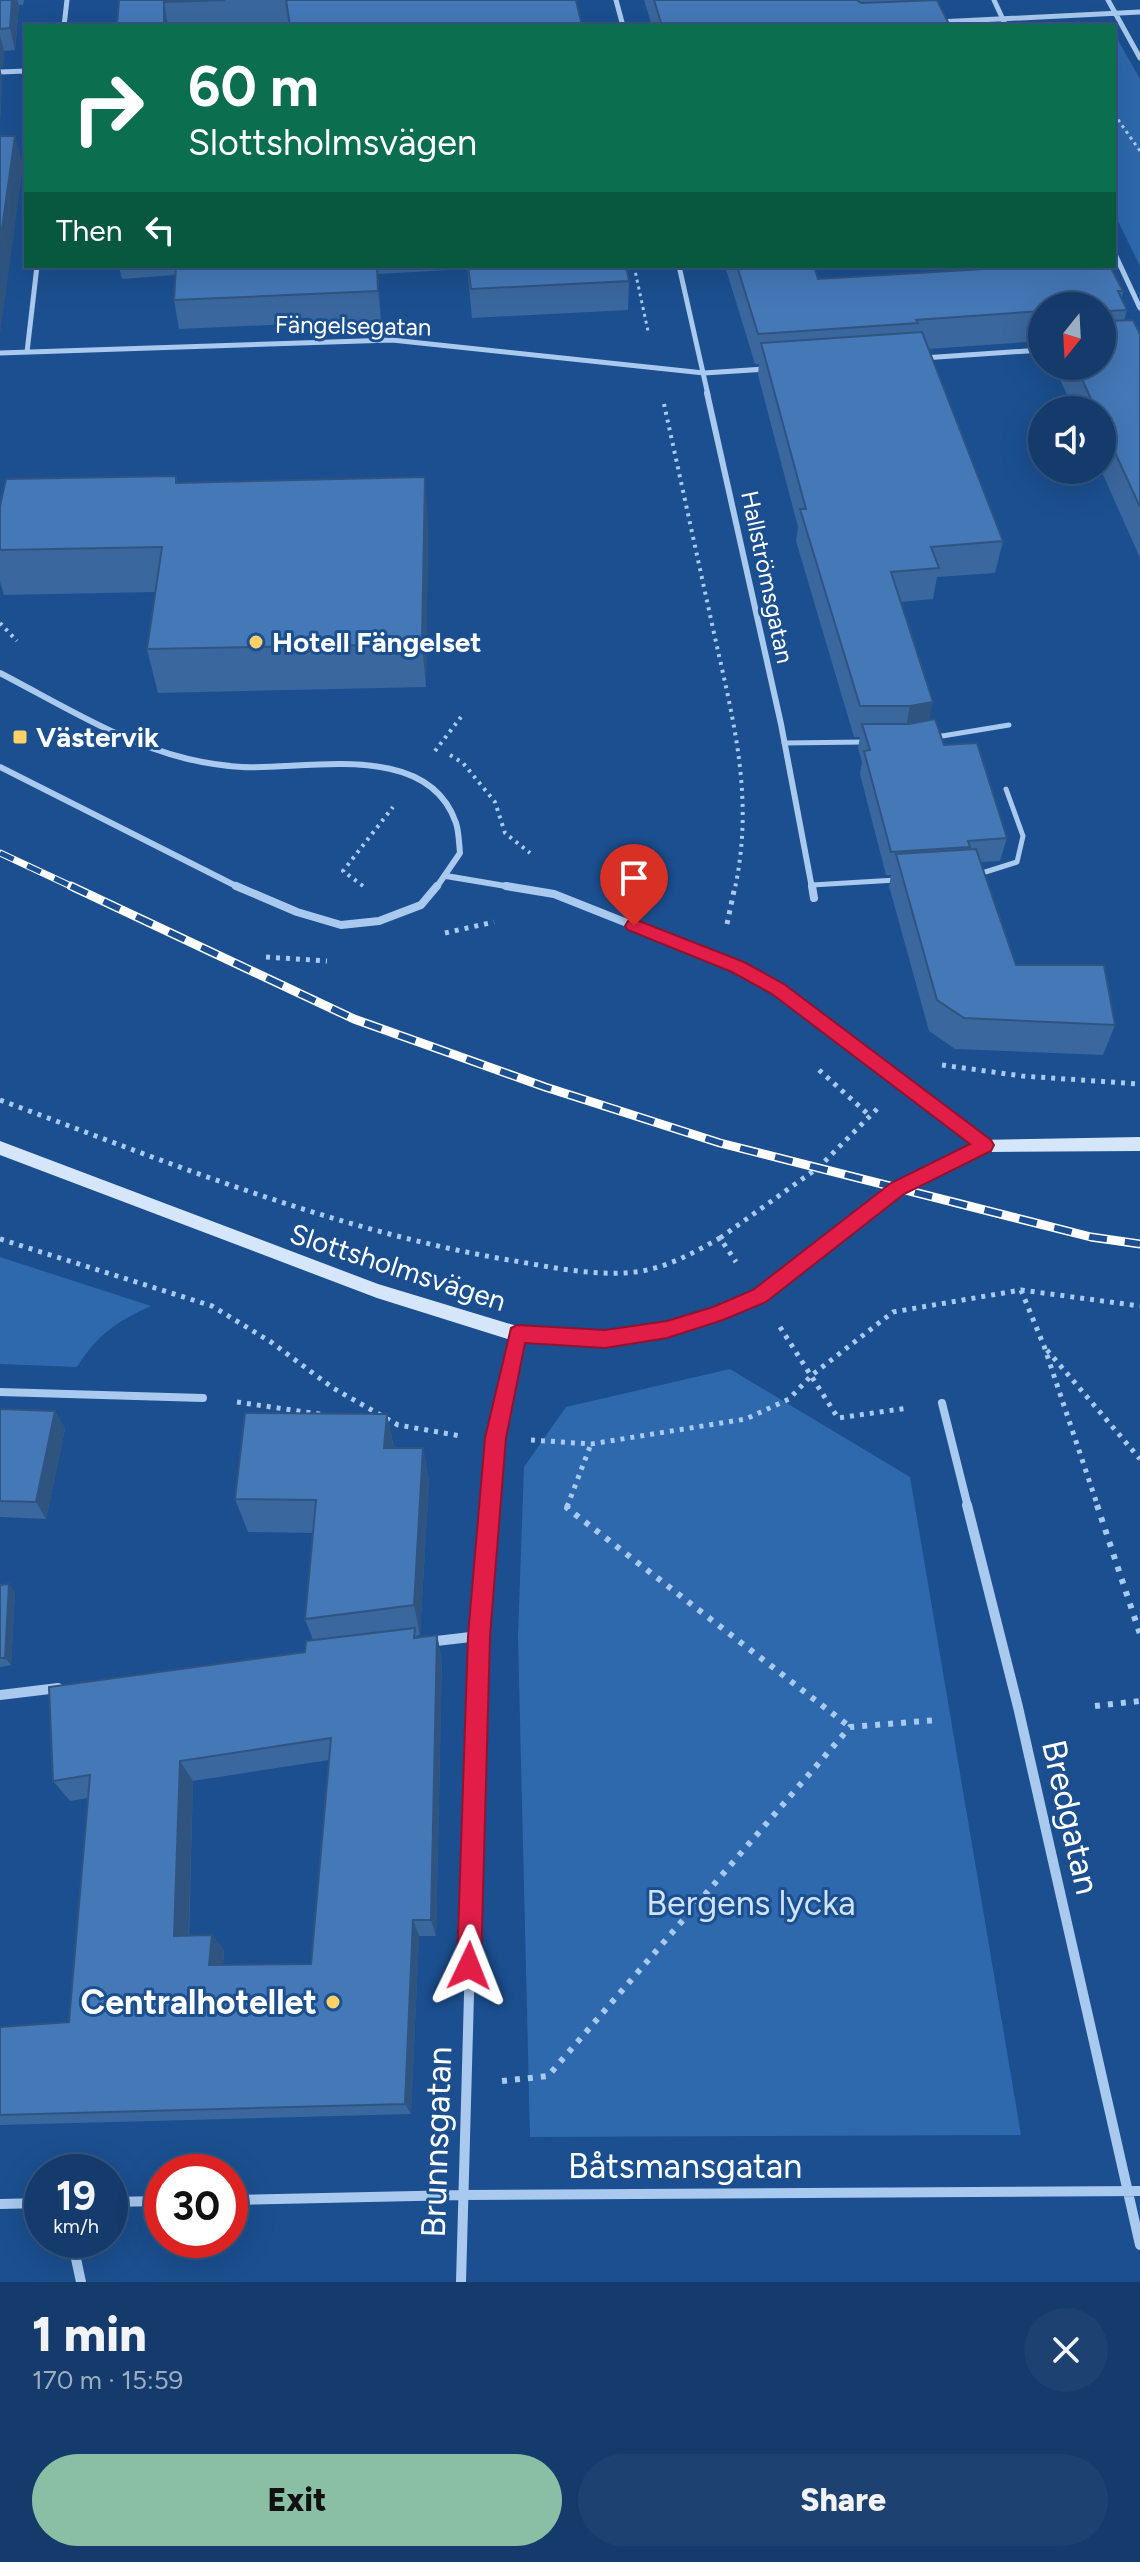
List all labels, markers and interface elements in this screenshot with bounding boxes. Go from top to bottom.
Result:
text: 60 m [188,53,319,120]
icon: right [56,56,160,160]
text: Slottsholmsvägen [188,121,477,164]
icon: left [138,208,182,252]
text: Then [56,212,122,249]
north arrow [1028,292,1116,380]
map controls [1028,292,1116,484]
street label: Fängelsegatan [275,310,431,341]
button: sound [1028,396,1116,484]
street label: Hallströmsgatan [735,488,800,666]
place label: Hotell Fängelset [272,625,481,659]
marker: Hotell Fängelset [247,633,265,651]
place label: Västervik [36,720,159,754]
marker: Västervik [11,728,29,746]
pin [600,844,668,926]
icon: arrive [612,856,656,900]
street label: Slottsholmsvägen [286,1216,510,1318]
street label: Bredgatan [1033,1736,1108,1898]
park label: Bergens lycka [646,1883,856,1924]
position arrow [427,1924,511,2008]
place label: Centralhotellet [81,1982,317,2023]
marker: Centralhotellet [324,1993,342,2011]
street label: Brunnsgatan [413,2046,460,2238]
street label: Båtsmansgatan [568,2146,802,2187]
speed limit sign: 30 [144,2154,248,2258]
text: 19 [56,2172,96,2220]
text: km/h [53,2214,99,2238]
text: 1 min [32,2305,147,2363]
button: close [1024,2308,1108,2392]
text: 170 m · 15:59 [32,2364,183,2396]
button: Exit [32,2454,562,2546]
button: Share [578,2454,1108,2546]

